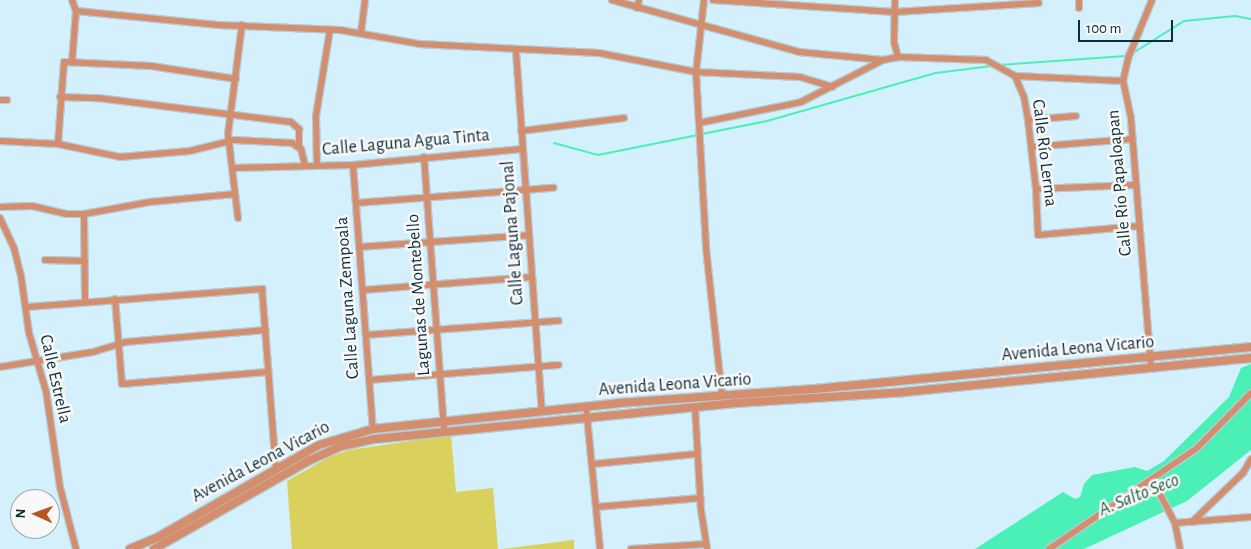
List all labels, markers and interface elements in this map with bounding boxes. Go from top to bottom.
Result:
scale bar [1081,10,1176,42]
text: 100 m [1086,21,1121,36]
street label: Calle Río Lerma [1027,98,1061,208]
street label: Calle Río Papaloapan [1103,109,1137,257]
street label: Calle Laguna Agua Tinta [321,125,491,161]
street label: Calle Laguna Pajonal [497,160,529,306]
street label: Lagunas de Montebello [403,213,435,377]
street label: Calle Laguna Zempoala [332,216,364,380]
street label: Avenida Leona Vicario [1001,332,1155,366]
street label: Calle Estrella [34,333,76,425]
street label: Avenida Leona Vicario [598,369,752,401]
street label: Avenida Leona Vicario [188,417,334,507]
water label: A. Salto Seco [1095,469,1183,521]
north arrow [10,489,60,539]
text: N [14,508,28,519]

